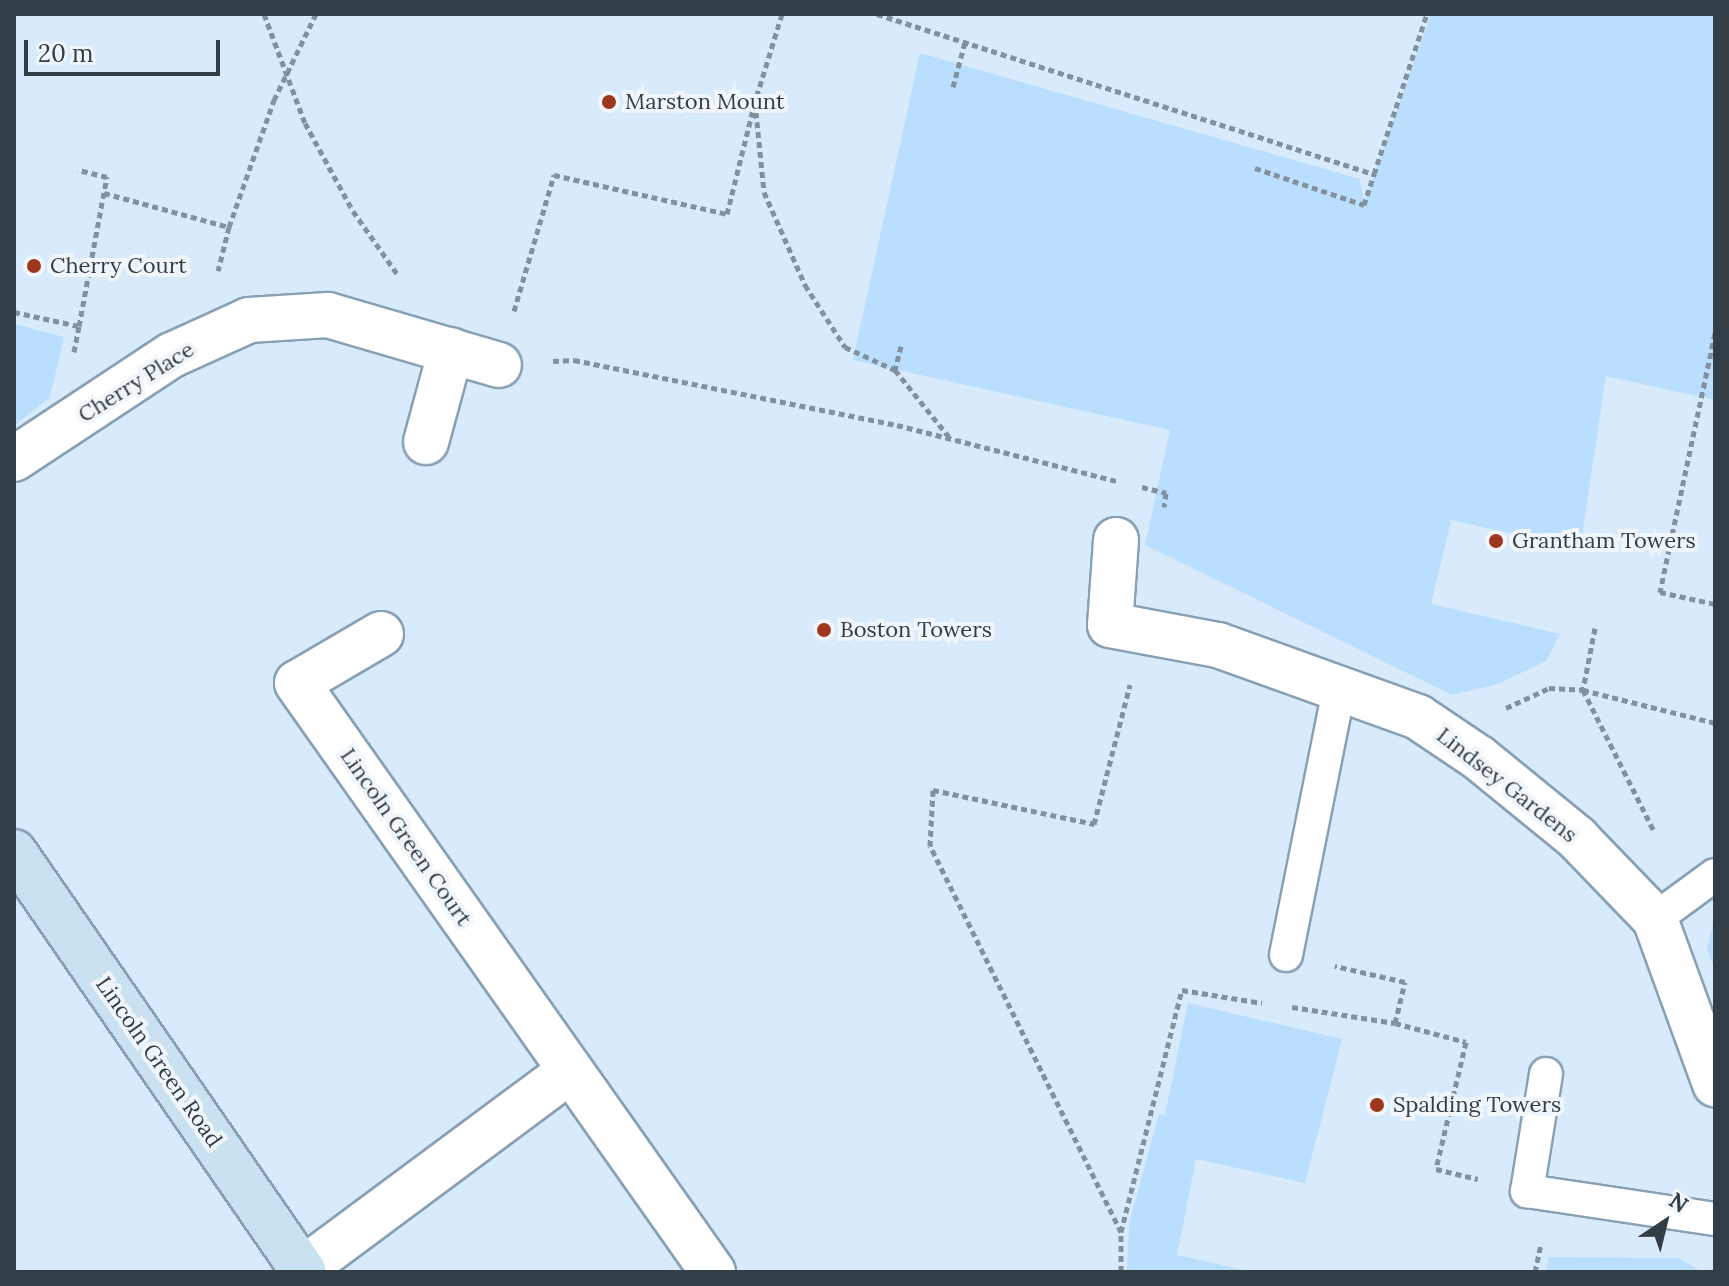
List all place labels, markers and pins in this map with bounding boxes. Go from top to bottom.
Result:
place label: Marston Mount [625,89,784,115]
marker: Marston Mount [600,93,618,111]
place label: Cherry Court [50,253,187,279]
marker: Cherry Court [25,257,43,275]
place label: Grantham Towers [1512,528,1696,554]
marker: Grantham Towers [1487,532,1505,550]
place label: Boston Towers [840,617,992,643]
marker: Boston Towers [815,621,833,639]
place label: Spalding Towers [1393,1092,1561,1118]
marker: Spalding Towers [1368,1096,1386,1114]

